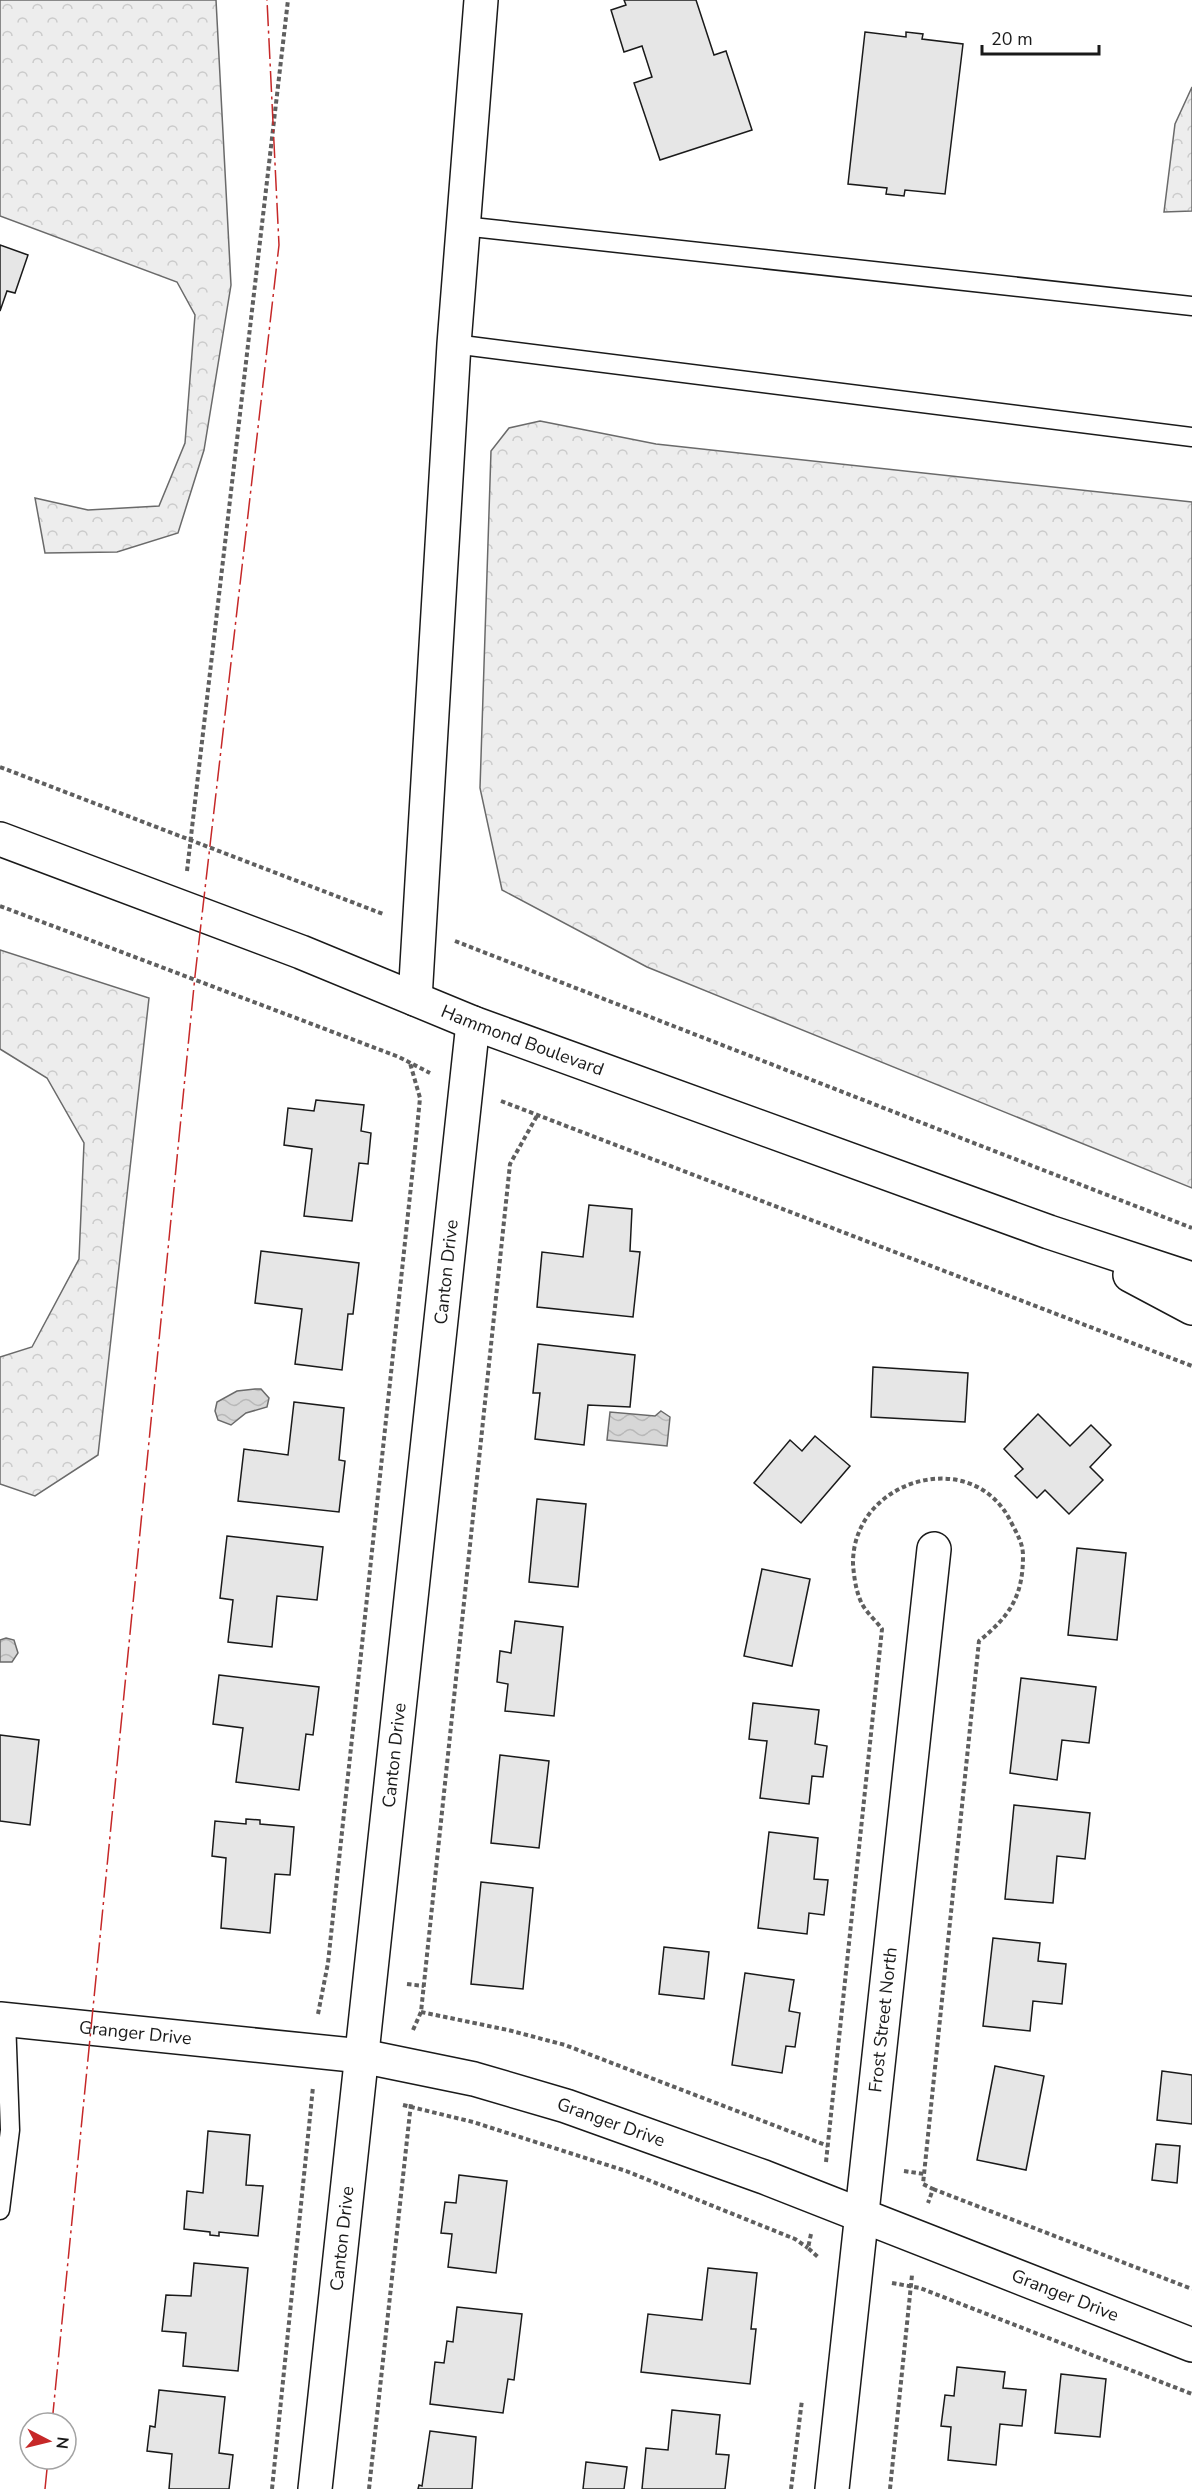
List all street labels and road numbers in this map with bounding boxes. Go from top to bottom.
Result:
street label: Hammond Boulevard [437,999,607,1081]
street label: Canton Drive [429,1218,464,1326]
street label: Canton Drive [377,1702,412,1809]
street label: Frost Street North [863,1946,903,2094]
street label: Granger Drive [78,2015,193,2051]
street label: Granger Drive [554,2092,668,2153]
street label: Canton Drive [324,2185,360,2292]
street label: Granger Drive [1008,2263,1122,2327]

